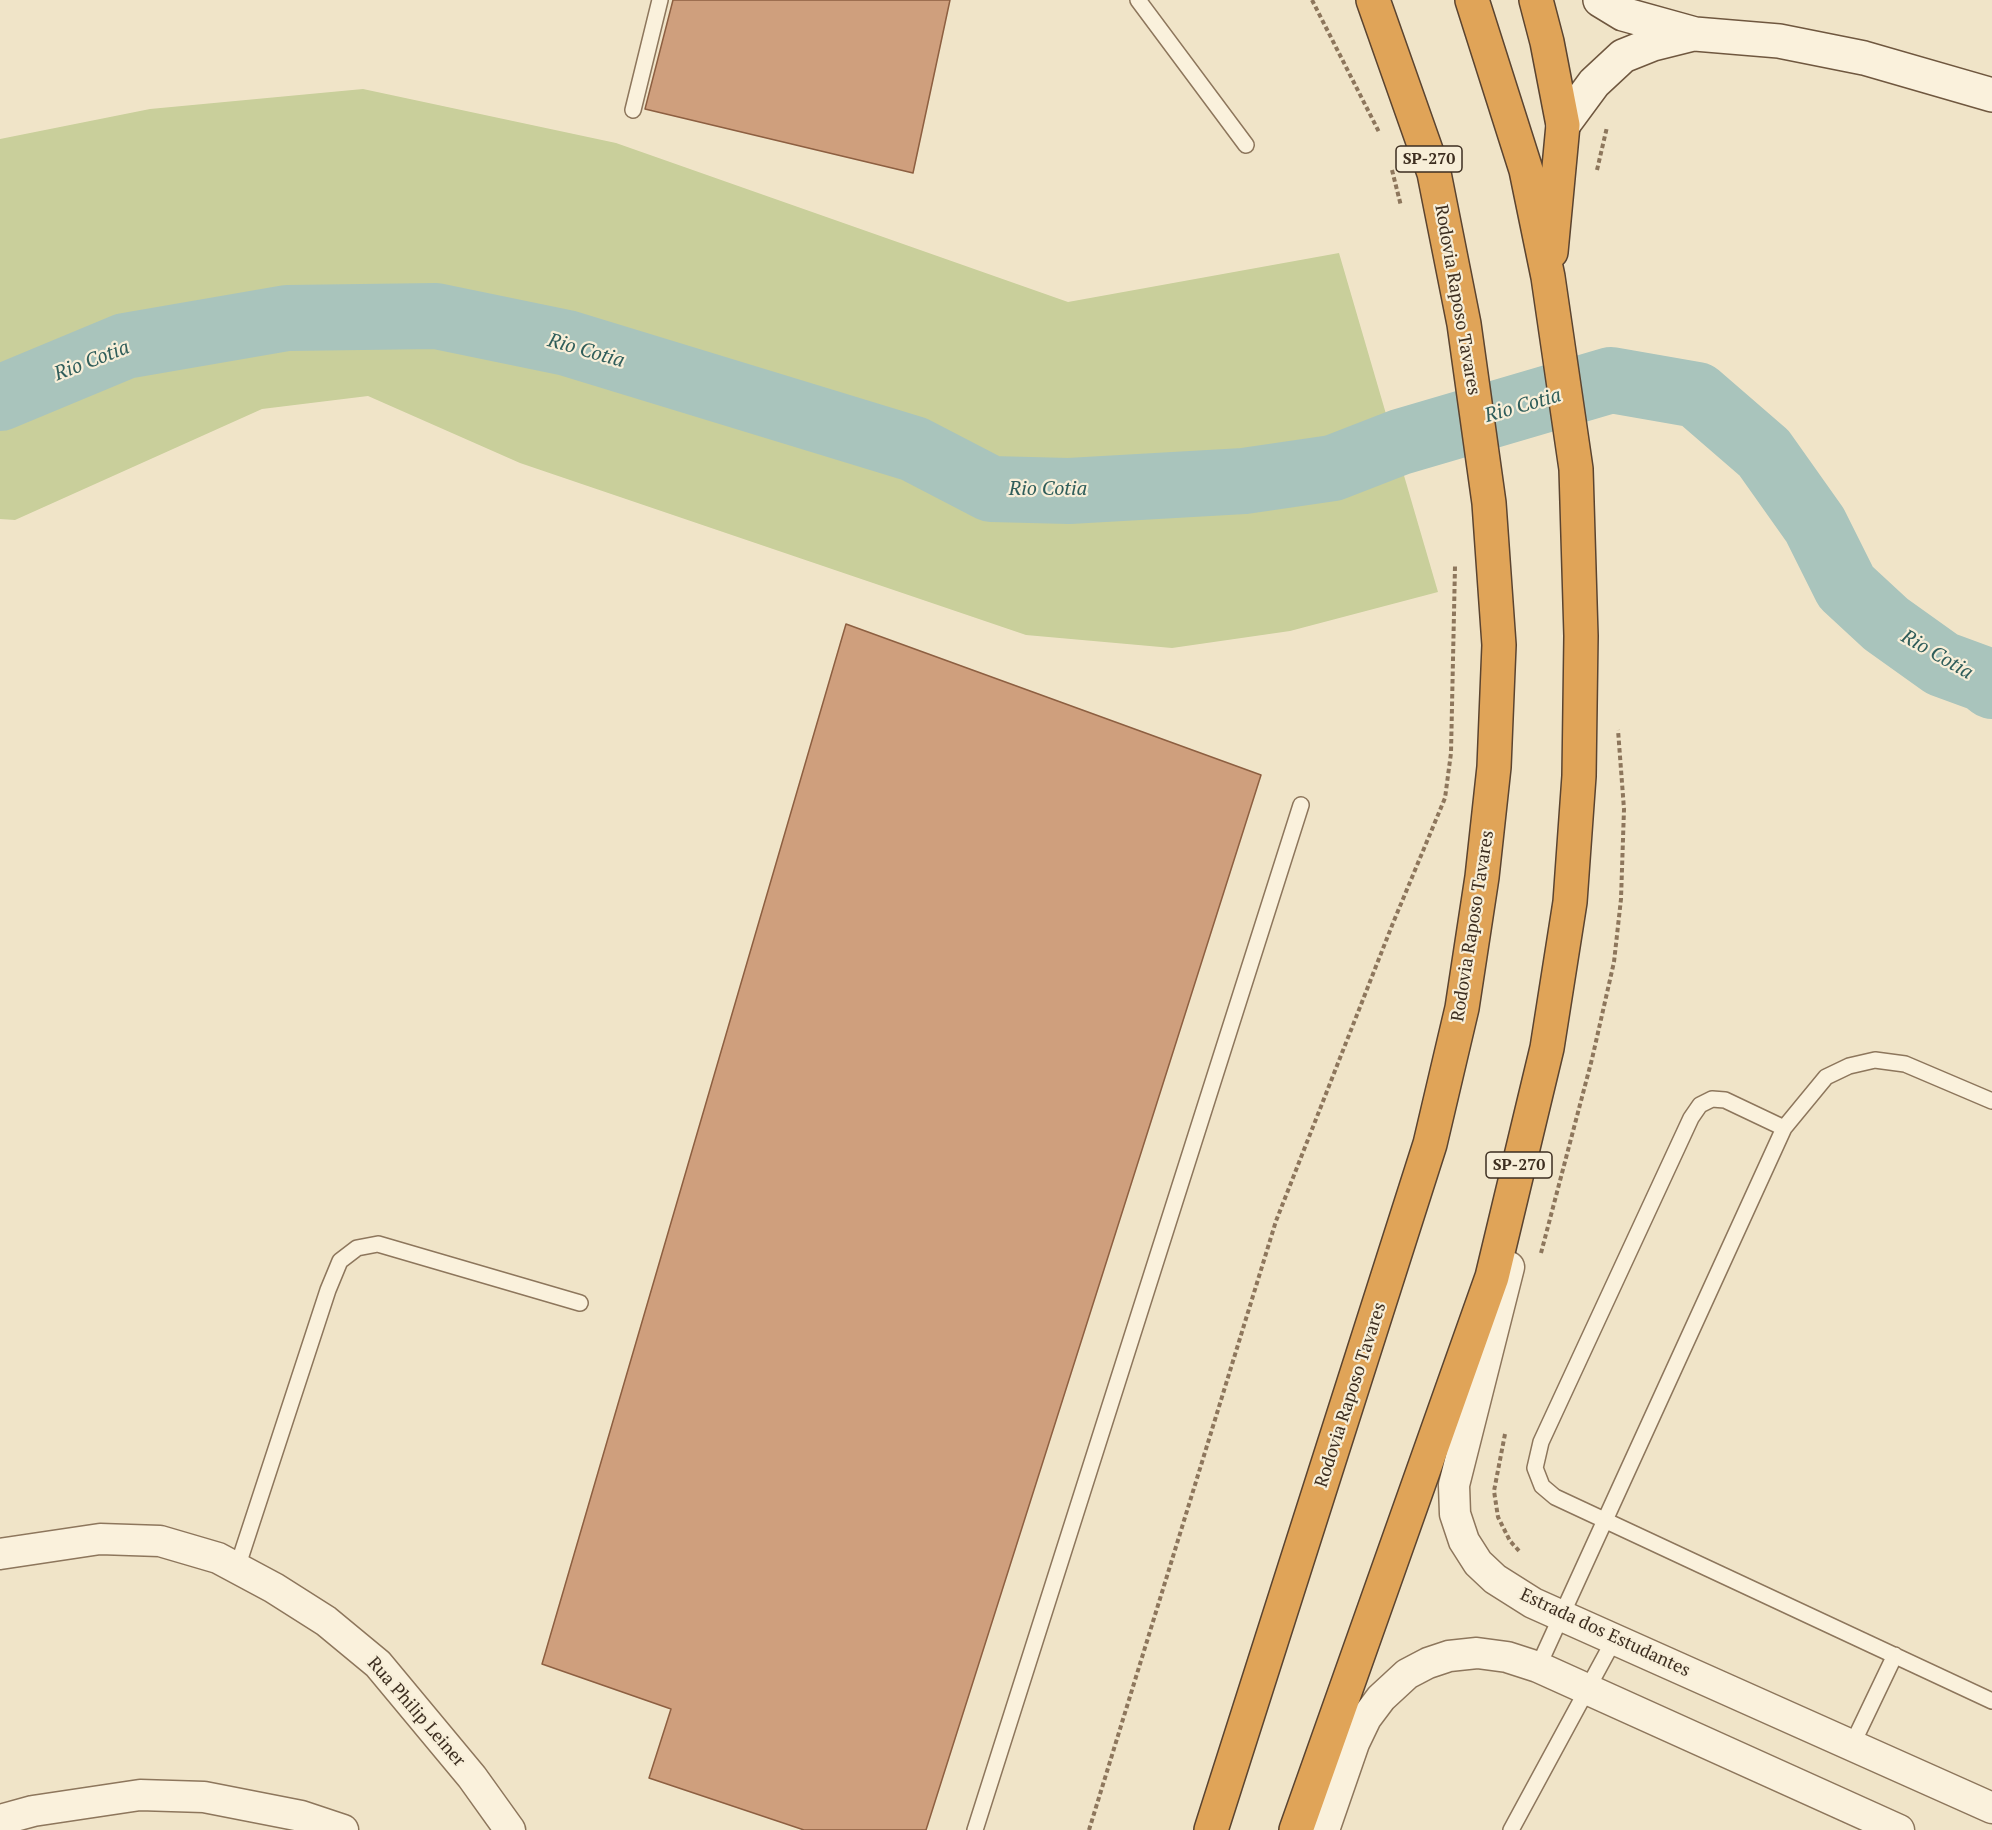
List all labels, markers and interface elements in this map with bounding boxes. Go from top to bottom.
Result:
road number: SP-270 [1396,146,1462,172]
street label: Rodovia Raposo Tavares [1430,203,1484,397]
water label: Rio Cotia [545,329,627,373]
water label: Rio Cotia [51,336,133,386]
water label: Rio Cotia [1482,384,1564,428]
water label: Rio Cotia [1009,477,1087,501]
water label: Rio Cotia [1897,625,1977,685]
street label: Rodovia Raposo Tavares [1447,829,1499,1023]
road number: SP-270 [1486,1152,1552,1178]
street label: Rodovia Raposo Tavares [1311,1300,1391,1490]
street label: Estrada dos Estudantes [1517,1584,1693,1682]
street label: Rua Philip Leiner [362,1653,470,1771]

